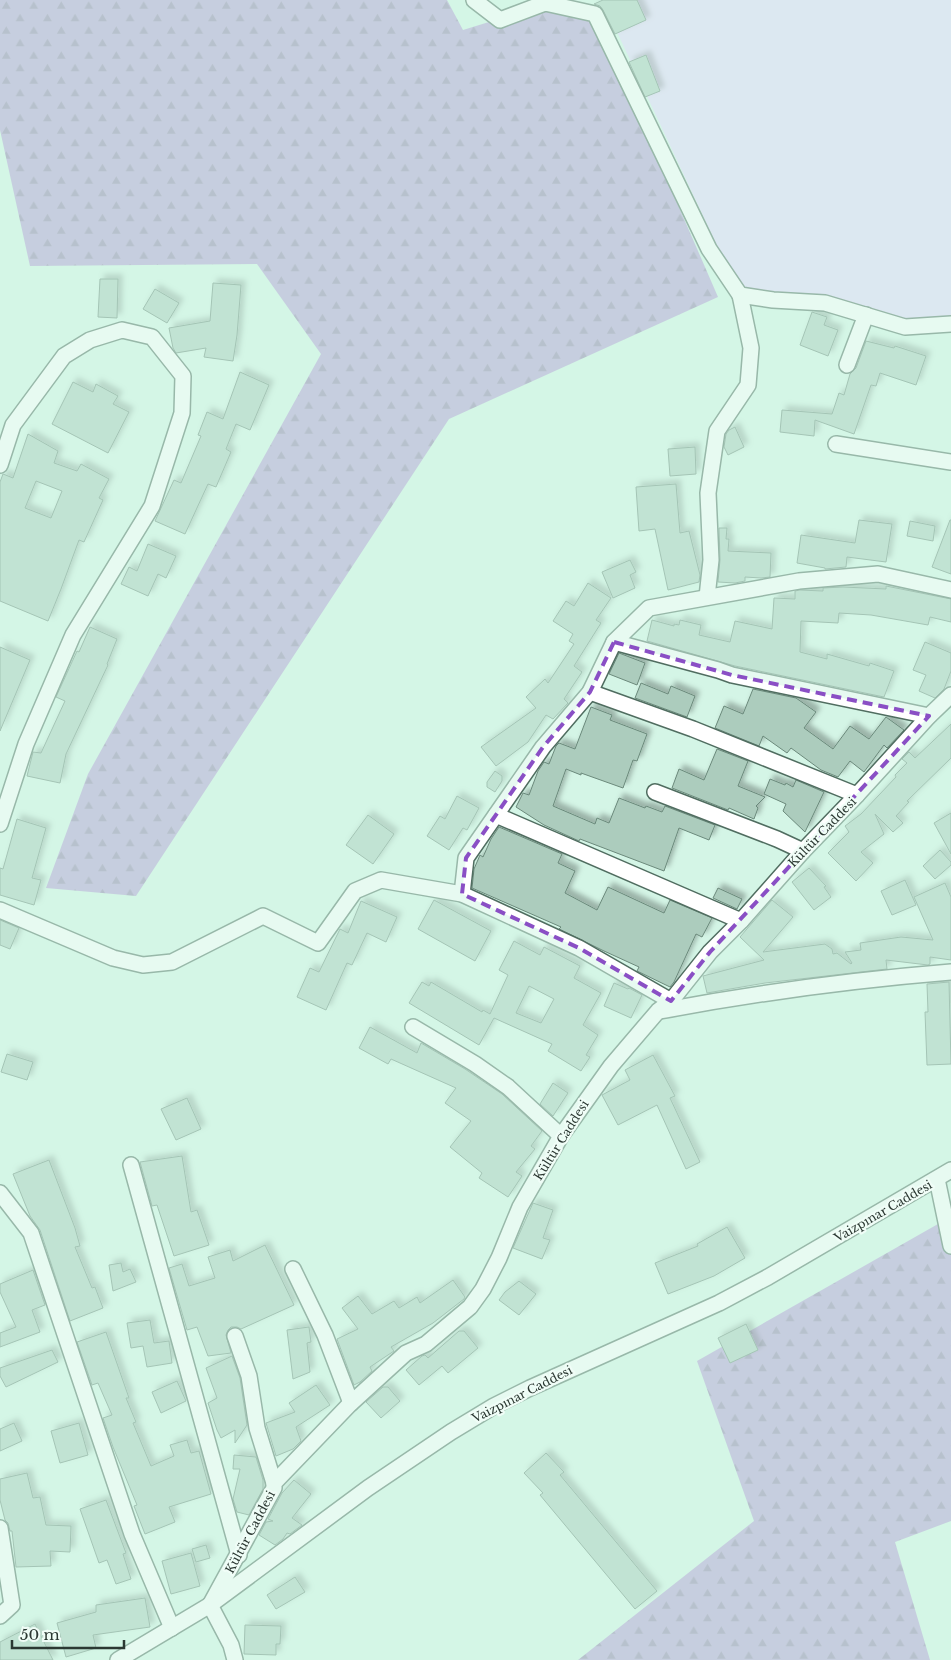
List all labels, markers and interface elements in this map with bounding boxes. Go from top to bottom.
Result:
street label: Kültür Caddesi [785,794,859,870]
street label: Kültür Caddesi [530,1097,592,1183]
street label: Vaizpınar Caddesi [830,1177,935,1246]
street label: Vaizpınar Caddesi [468,1362,575,1426]
street label: Kültür Caddesi [222,1488,278,1576]
scale bar [12,1618,125,1650]
text: 50 m [20,1625,60,1644]

